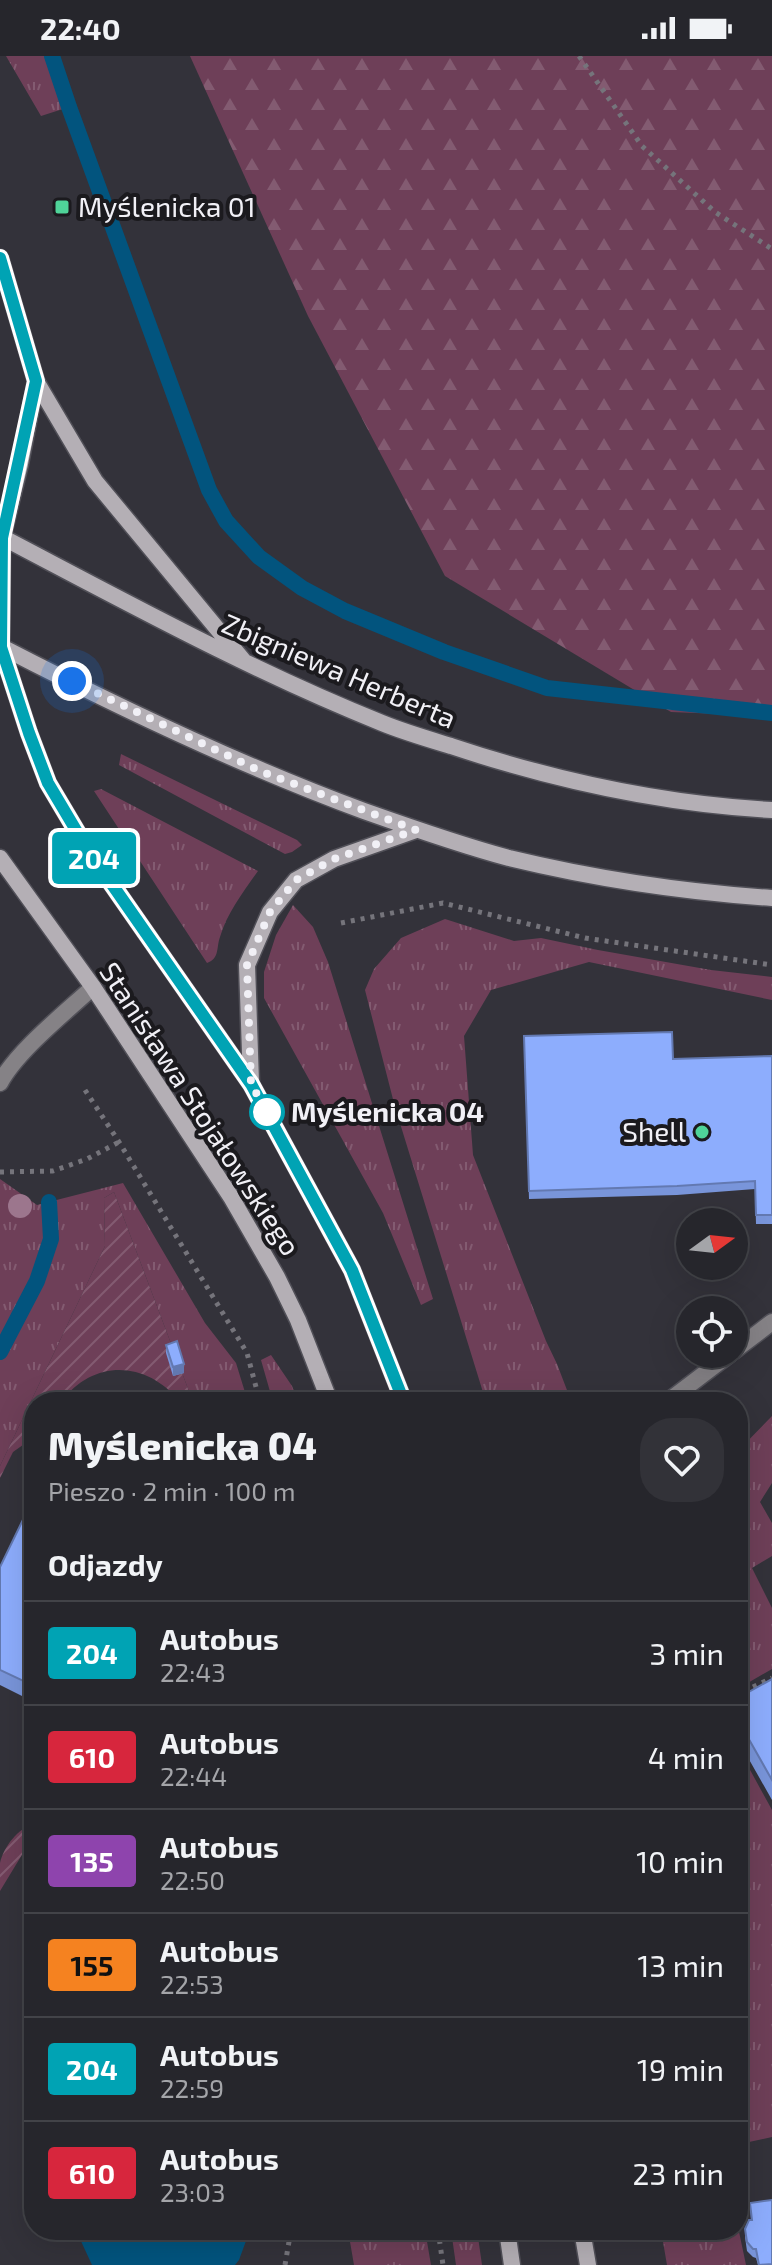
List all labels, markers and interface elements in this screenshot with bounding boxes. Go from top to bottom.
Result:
text: 22:40 [40,10,121,46]
place label: Myślenicka 01 [78,189,256,223]
marker: Myślenicka 01 [53,198,71,216]
street label: Zbigniewa Herberta [217,605,461,735]
your location [52,661,92,701]
line badge: 204 [48,832,140,884]
text: 204 [68,841,120,875]
street label: Stanisława Stojałowskiego [93,956,308,1261]
place label: Myślenicka 04 [291,1094,484,1128]
marker: Myślenicka 04 [250,1095,284,1129]
place label: Shell [622,1114,687,1148]
marker: Shell [693,1123,711,1141]
north arrow [676,1208,748,1280]
map controls [676,1208,748,1368]
button: locate [676,1296,748,1368]
button: heart [640,1418,724,1502]
text: Myślenicka 04 [48,1422,317,1468]
text: Pieszo · 2 min · 100 m [48,1475,295,1506]
text: Odjazdy [48,1546,163,1582]
text: Autobus [160,1620,279,1656]
text: 3 min [649,1635,724,1671]
text: 204 [66,1636,118,1670]
text: 22:43 [160,1656,226,1687]
text: Autobus [160,1724,279,1760]
text: 4 min [648,1739,724,1775]
text: 610 [69,1740,115,1774]
text: 22:44 [160,1760,227,1791]
text: Autobus [160,1828,279,1864]
text: 10 min [636,1843,724,1879]
text: 135 [70,1844,114,1878]
text: 22:50 [160,1864,225,1895]
text: Autobus [160,1932,279,1968]
text: 13 min [638,1947,724,1983]
text: 155 [70,1948,114,1982]
text: 22:53 [160,1968,224,1999]
text: Autobus [160,2036,279,2072]
text: 19 min [637,2051,724,2087]
text: 204 [66,2052,118,2086]
text: 22:59 [160,2072,224,2103]
text: Autobus [160,2140,279,2176]
text: 23 min [633,2155,724,2191]
text: 610 [69,2156,115,2190]
text: 23:03 [160,2176,225,2207]

